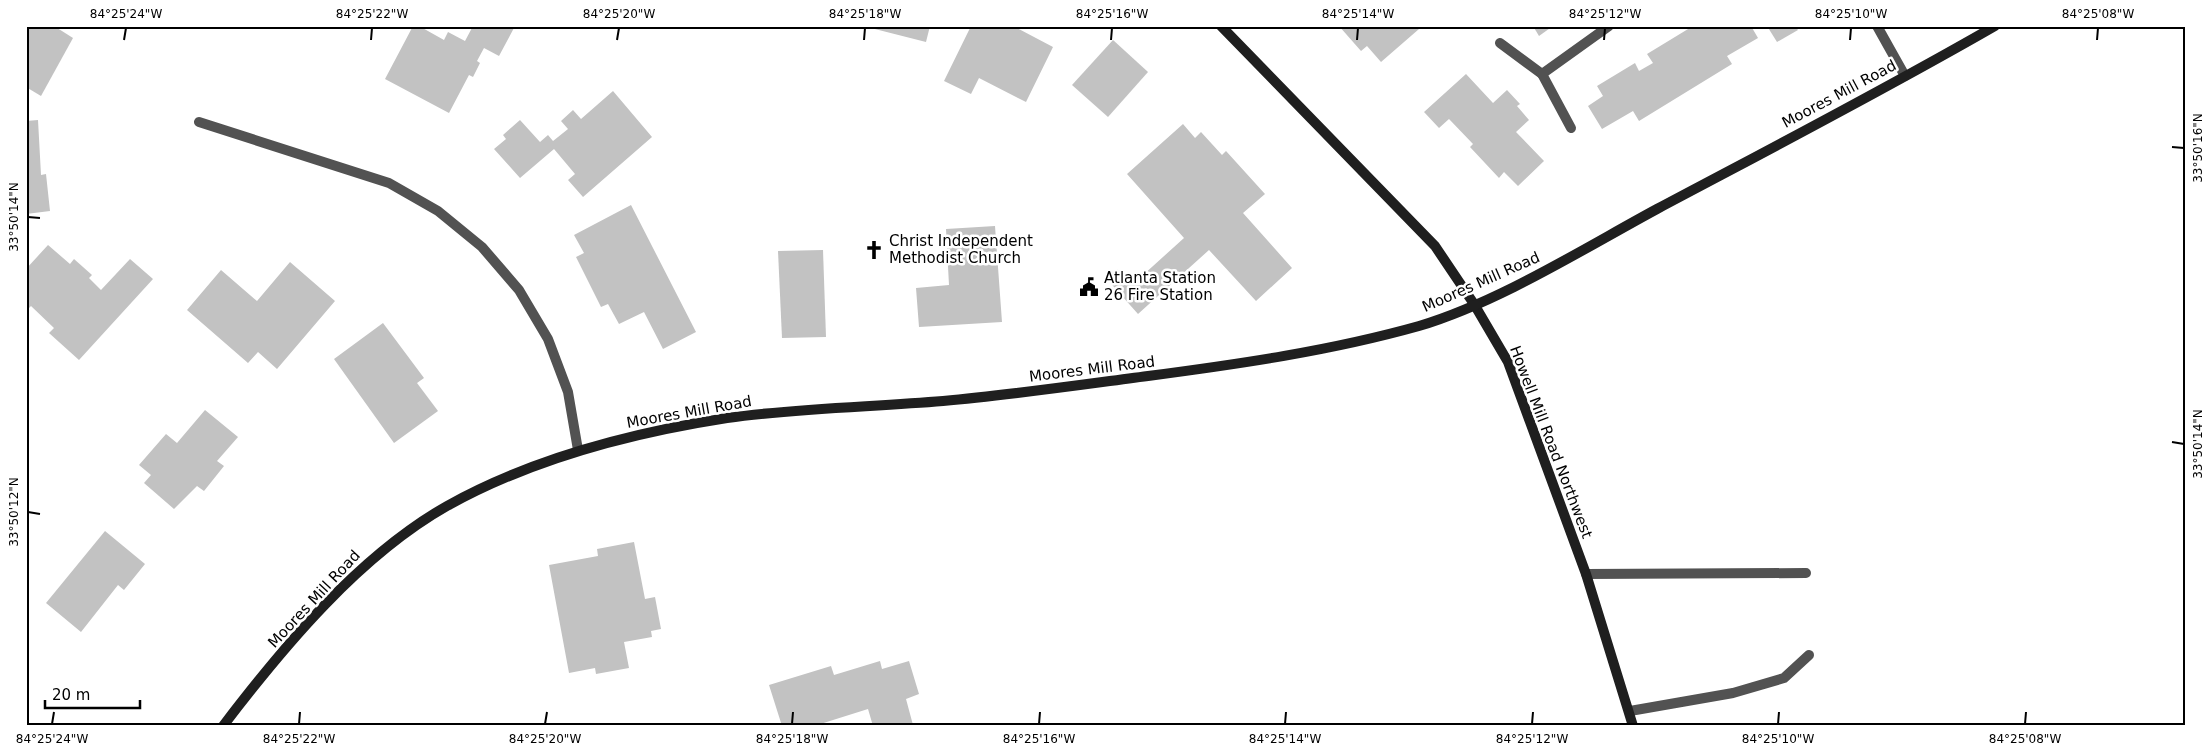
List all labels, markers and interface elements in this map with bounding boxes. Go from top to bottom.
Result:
text: 84°25'24"W [90,7,162,21]
text: 84°25'22"W [336,7,408,21]
text: 84°25'20"W [583,7,655,21]
text: 84°25'18"W [829,7,901,21]
text: 84°25'16"W [1076,7,1148,21]
text: 84°25'14"W [1322,7,1394,21]
text: 84°25'12"W [1569,7,1641,21]
text: 84°25'10"W [1815,7,1887,21]
text: 84°25'08"W [2062,7,2134,21]
street label: Moores Mill Road [1779,56,1899,132]
text: 33°50'16"N [2191,113,2205,183]
text: 33°50'14"N [7,182,21,252]
place label: Christ Independent Methodist Church [889,232,1033,267]
church icon: Christ Independent Methodist Church [863,239,885,261]
street label: Moores Mill Road [1419,248,1543,316]
place label: Atlanta Station 26 Fire Station [1104,269,1216,304]
public building icon: Atlanta Station 26 Fire Station [1078,276,1100,298]
street label: Howell Mill Road Northwest [1506,343,1596,541]
street label: Moores Mill Road [1028,352,1156,386]
street label: Moores Mill Road [625,392,753,432]
text: 33°50'14"N [2191,409,2205,479]
text: 33°50'12"N [7,477,21,547]
street label: Moores Mill Road [264,546,364,652]
scale bar [45,677,140,709]
text: 20 m [52,686,90,704]
text: 84°25'24"W [16,732,88,746]
text: 84°25'22"W [263,732,335,746]
text: 84°25'20"W [509,732,581,746]
text: 84°25'18"W [756,732,828,746]
text: 84°25'16"W [1003,732,1075,746]
text: 84°25'14"W [1249,732,1321,746]
text: 84°25'12"W [1496,732,1568,746]
text: 84°25'10"W [1742,732,1814,746]
text: 84°25'08"W [1989,732,2061,746]

